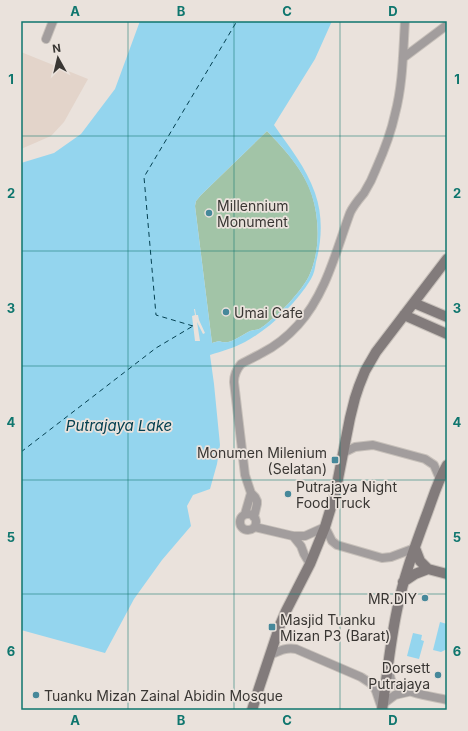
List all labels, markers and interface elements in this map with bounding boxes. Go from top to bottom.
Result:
text: A [70,3,80,19]
text: B [177,3,186,19]
text: C [282,3,292,19]
text: D [388,3,398,19]
north arrow [38,38,78,78]
text: N [51,41,62,56]
text: 1 [8,71,14,87]
text: 1 [454,71,460,87]
text: 2 [7,185,15,201]
text: 2 [453,185,461,201]
place label: Millennium Monument [217,197,288,230]
marker: Millennium Monument [204,208,214,218]
text: 3 [7,300,15,316]
text: 3 [453,300,461,316]
place label: Umai Cafe [234,304,303,321]
marker: Umai Cafe [221,307,231,317]
text: 4 [7,414,16,430]
text: 4 [453,414,462,430]
water label: Putrajaya Lake [66,416,172,435]
place label: Monumen Milenium (Selatan) [197,444,327,477]
marker: Monumen Milenium (Selatan) [330,455,340,465]
place label: Putrajaya Night Food Truck [296,478,397,511]
marker: Putrajaya Night Food Truck [283,489,293,499]
text: 5 [7,529,15,545]
text: 5 [453,529,461,545]
place label: MR.DIY [368,590,417,607]
marker: MR.DIY [420,593,430,603]
place label: Masjid Tuanku Mizan P3 (Barat) [280,611,390,644]
marker: Masjid Tuanku Mizan P3 (Barat) [267,622,277,632]
text: 6 [7,643,15,659]
text: 6 [453,643,461,659]
place label: Dorsett Putrajaya [368,659,430,692]
marker: Dorsett Putrajaya [433,670,443,680]
place label: Tuanku Mizan Zainal Abidin Mosque [44,687,283,704]
marker: Tuanku Mizan Zainal Abidin Mosque [31,690,41,700]
text: A [70,712,80,728]
text: B [177,712,186,728]
text: C [282,712,292,728]
text: D [388,712,398,728]

